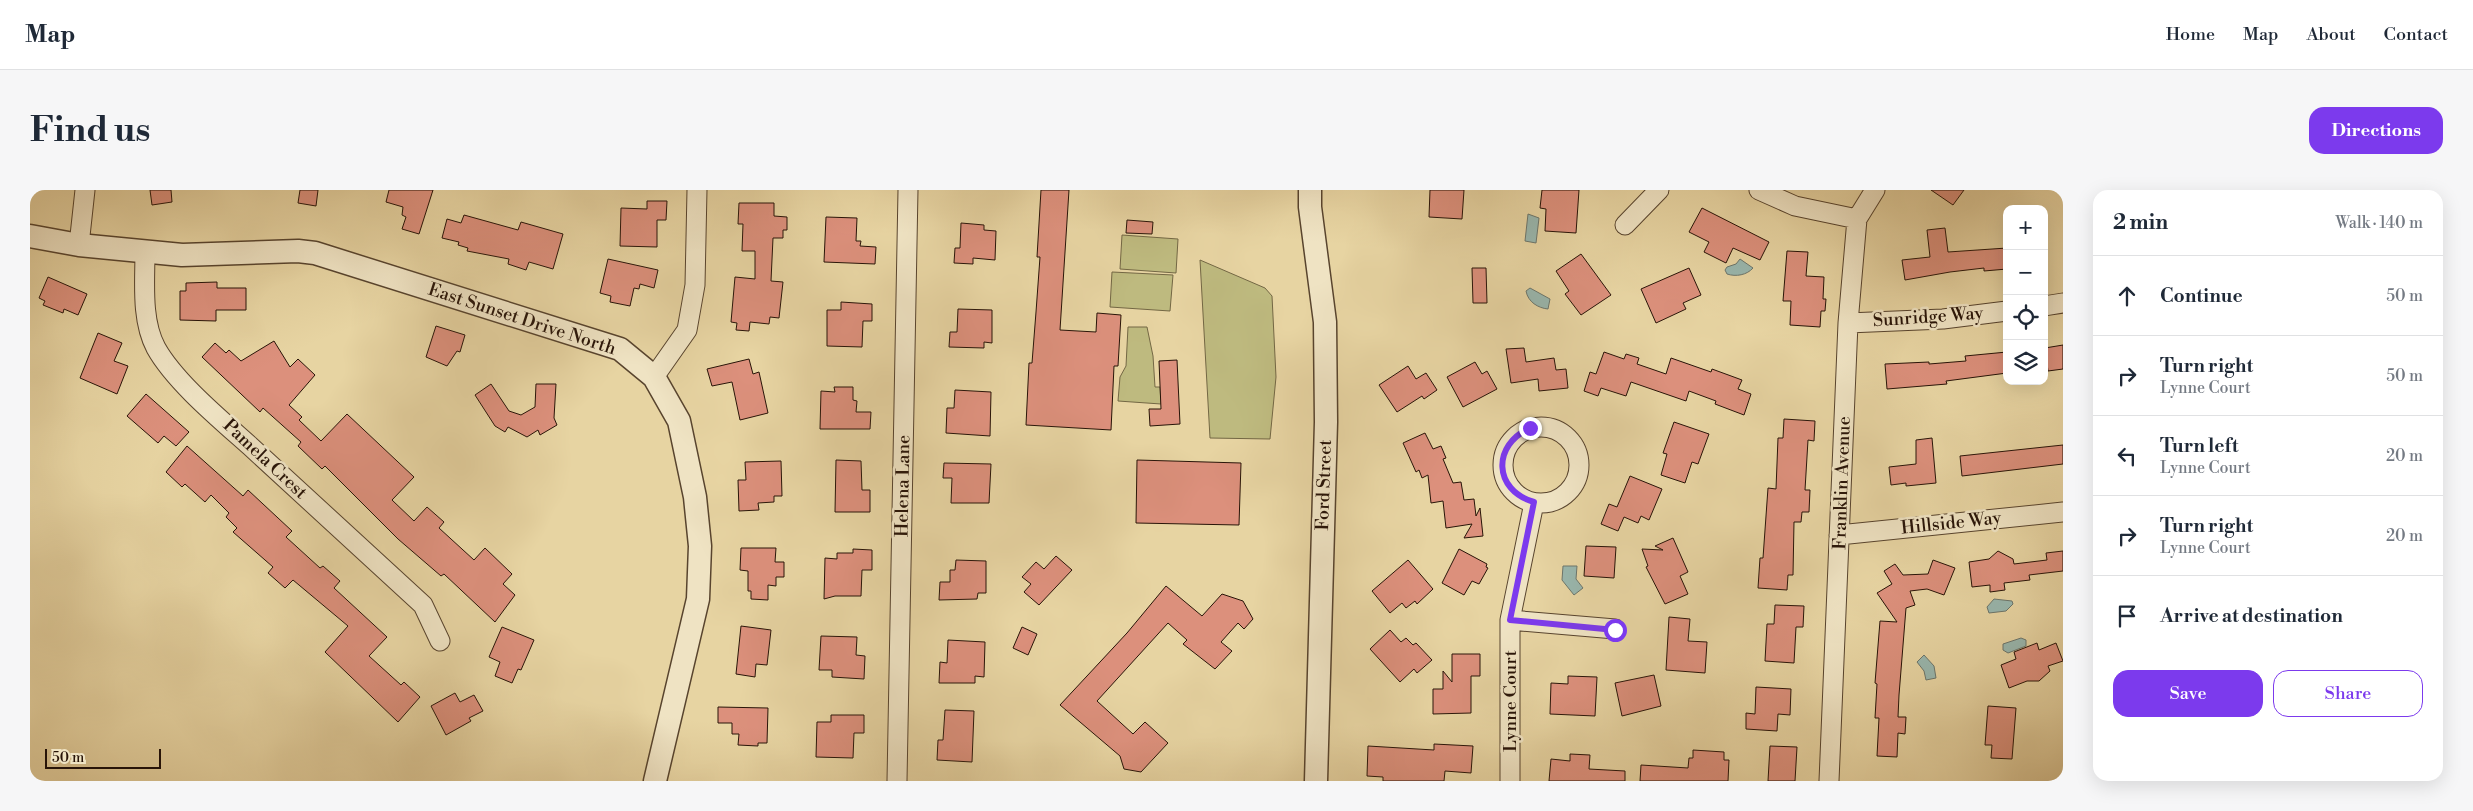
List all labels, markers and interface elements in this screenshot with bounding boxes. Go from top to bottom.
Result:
text: Map [25,20,75,50]
text: Home [2166,23,2215,46]
text: Map [2243,23,2279,46]
text: About [2307,23,2356,46]
text: Contact [2384,23,2448,46]
button: Directions [2309,107,2443,154]
text: Find us [30,109,150,152]
map controls [2003,205,2048,385]
button: + [2003,205,2048,250]
text: 2 min [2113,210,2168,236]
text: Walk · 140 m [2335,213,2423,233]
button: − [2003,250,2048,295]
street label: East Sunset Drive North [425,278,619,360]
icon: ahead [2113,282,2141,310]
text: Continue [2160,284,2243,308]
text: 50 m [2386,286,2423,306]
button: locate [2003,295,2048,340]
street label: Sunridge Way [1872,302,1984,332]
button: layers [2003,340,2048,385]
text: Turn right [2160,354,2253,378]
icon: right [2113,362,2141,390]
text: 50 m [2386,366,2423,386]
text: Lynne Court [2160,378,2251,398]
street label: Pamela Crest [218,414,312,504]
street label: Franklin Avenue [1828,416,1856,550]
route end [1519,417,1542,440]
text: Turn left [2160,434,2239,458]
street label: Helena Lane [891,435,915,537]
street label: Ford Street [1311,438,1337,531]
icon: left [2113,442,2141,470]
text: 20 m [2386,446,2423,466]
text: Lynne Court [2160,458,2251,478]
street label: Hillside Way [1900,506,2003,540]
text: Turn right [2160,514,2253,538]
icon: right [2113,522,2141,550]
text: 20 m [2386,526,2423,546]
text: Lynne Court [2160,538,2251,558]
icon: arrive [2113,602,2141,630]
text: Arrive at destination [2160,604,2343,628]
route start [1604,619,1627,642]
street label: Lynne Court [1499,649,1522,752]
button: Save [2113,670,2263,717]
button: Share [2273,670,2423,717]
scale bar [45,746,161,769]
text: 50 m [52,749,84,767]

